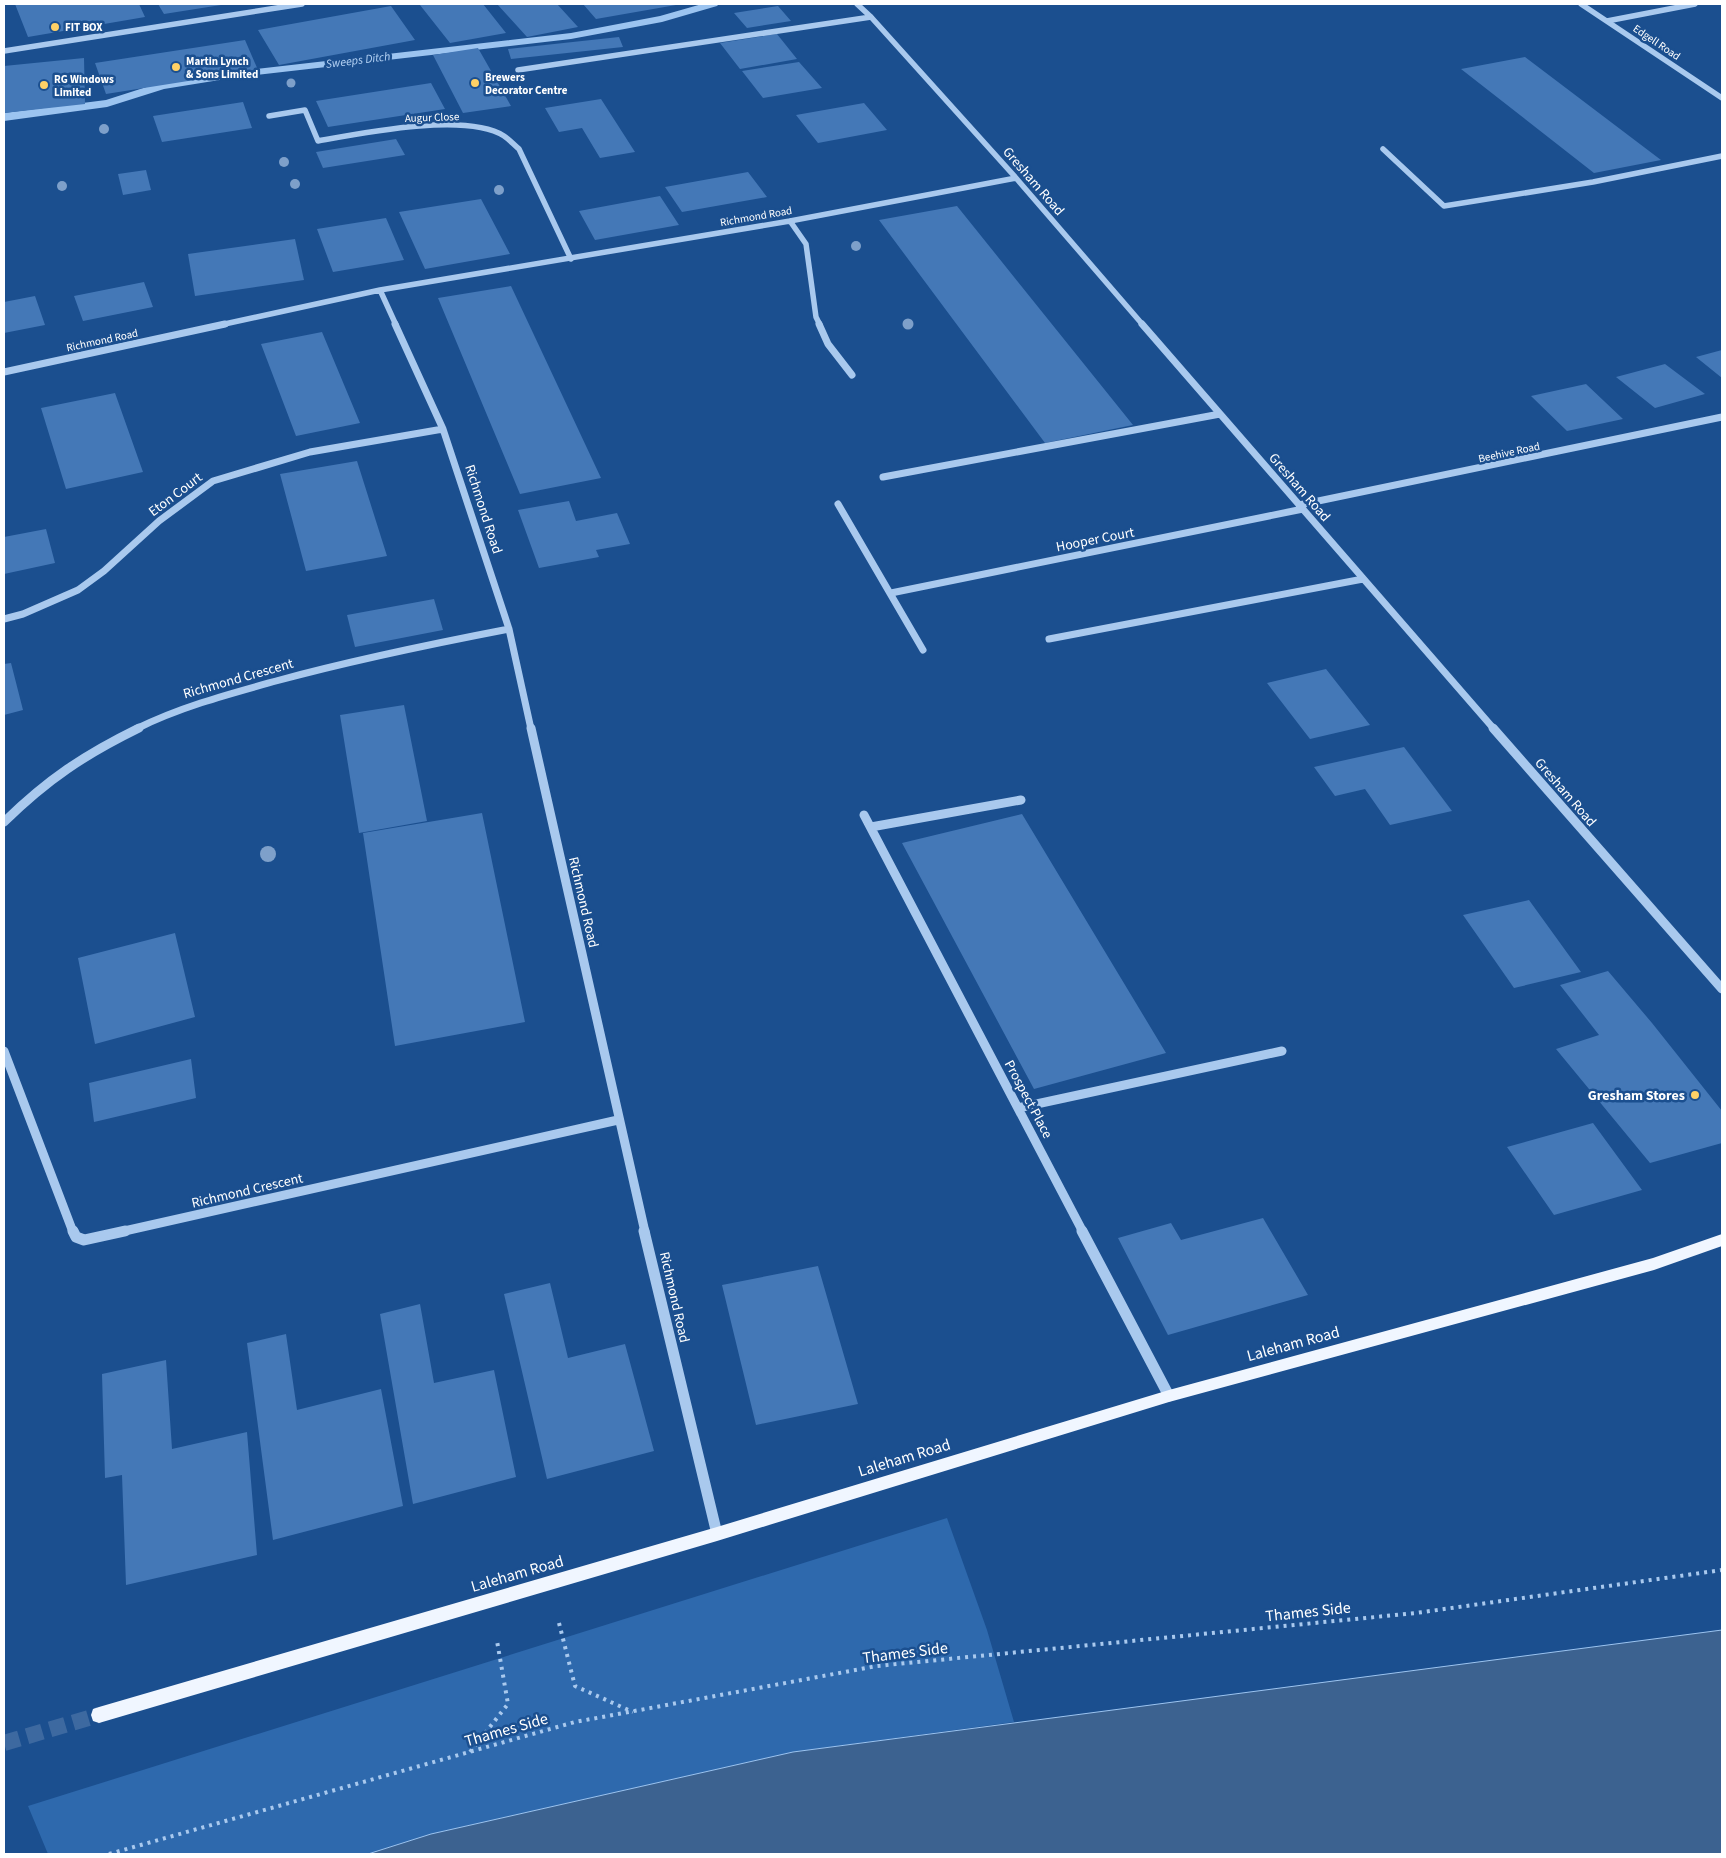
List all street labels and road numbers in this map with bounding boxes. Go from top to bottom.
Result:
street label: Edgell Road [1630,21,1683,64]
street label: Augur Close [405,109,460,126]
street label: Gresham Road [998,143,1069,220]
street label: Richmond Road [719,203,793,230]
street label: Richmond Road [65,326,139,355]
street label: Beehive Road [1477,439,1541,466]
street label: Gresham Road [1264,449,1335,526]
street label: Richmond Road [459,462,507,557]
street label: Eton Court [145,468,207,522]
street label: Hooper Court [1054,523,1136,557]
street label: Richmond Crescent [181,654,296,704]
street label: Gresham Road [1530,754,1601,831]
street label: Richmond Road [563,855,603,950]
street label: Prospect Place [999,1057,1057,1142]
street label: Richmond Crescent [190,1168,305,1214]
street label: Richmond Road [654,1250,694,1345]
street label: Laleham Road [1244,1321,1342,1367]
street label: Laleham Road [855,1433,953,1482]
street label: Laleham Road [468,1550,566,1598]
street label: Thames Side [1264,1597,1352,1627]
street label: Thames Side [861,1637,949,1669]
street label: Thames Side [462,1708,551,1752]

